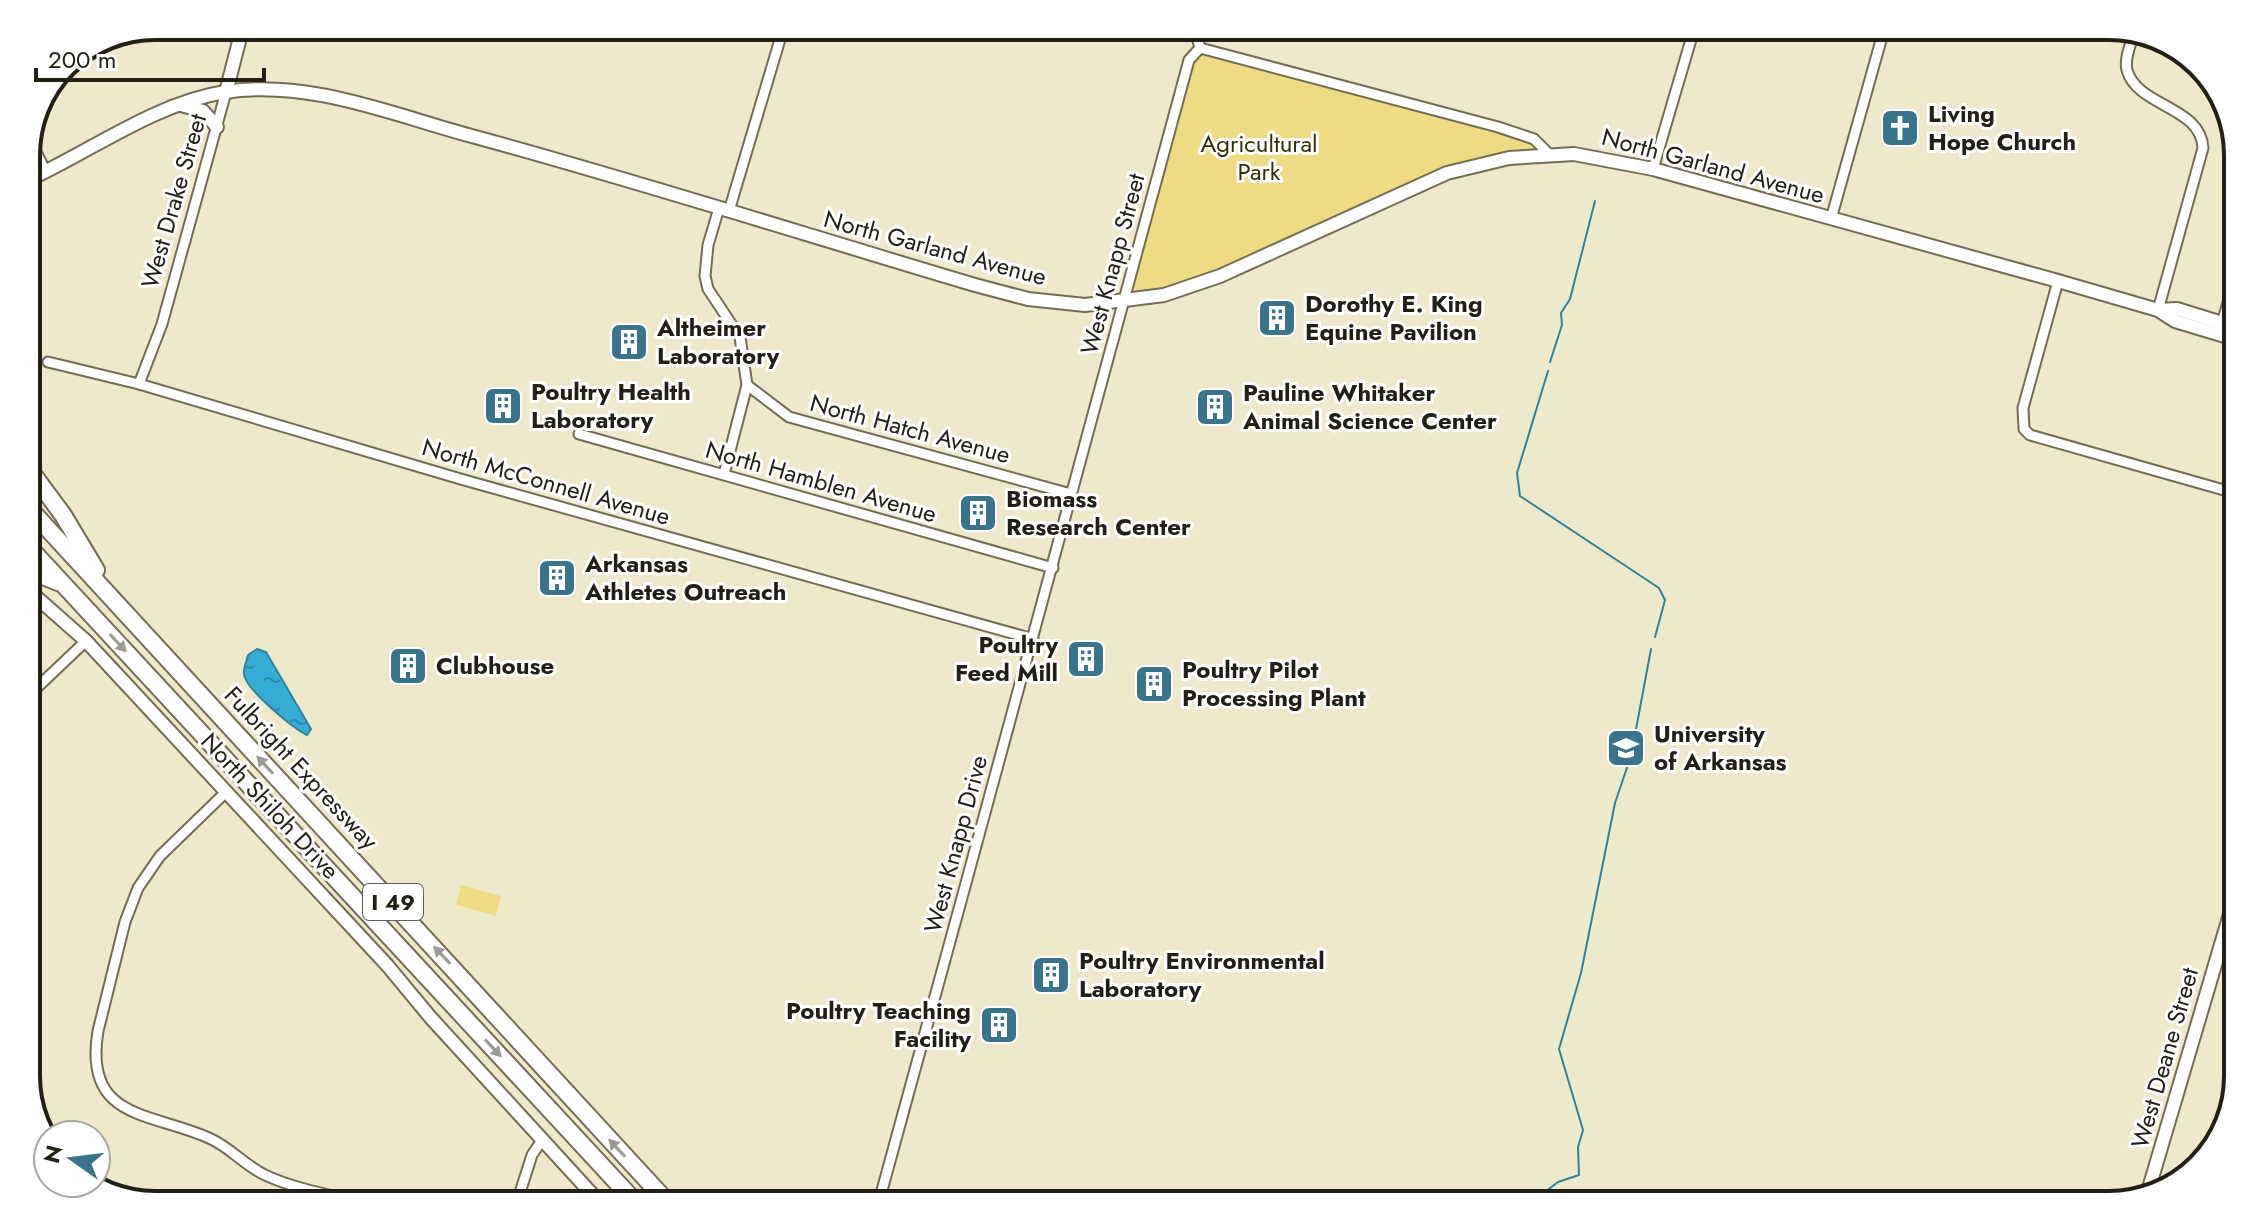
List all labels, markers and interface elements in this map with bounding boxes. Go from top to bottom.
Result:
scale bar [36,32,264,82]
text: 200 m [48,42,116,77]
place label: Living Hope Church [1928,96,2076,159]
church icon: Living Hope Church [1879,107,1921,149]
street label: West Drake Street [132,109,215,292]
street label: North Garland Avenue [1598,119,1828,212]
park label: Agricultural Park [1200,126,1318,189]
street label: West Knapp Street [1071,169,1154,358]
street label: North Garland Avenue [820,201,1050,294]
place label: Dorothy E. King Equine Pavilion [1305,286,1483,349]
building icon: Dorothy E. King Equine Pavilion [1256,297,1298,339]
place label: Altheimer Laboratory [656,310,780,373]
building icon: Altheimer Laboratory [608,321,650,363]
place label: Poultry Health Laboratory [531,374,691,437]
place label: Pauline Whitaker Animal Science Center [1242,375,1497,438]
building icon: Poultry Health Laboratory [482,385,524,427]
street label: North Hatch Avenue [806,385,1014,472]
building icon: Pauline Whitaker Animal Science Center [1194,386,1236,428]
street label: North McConnell Avenue [418,429,674,534]
street label: North Hamblen Avenue [701,432,941,531]
place label: Biomass Research Center [1006,481,1191,544]
building icon: Biomass Research Center [957,492,999,534]
place label: Arkansas Athletes Outreach [584,546,787,609]
building icon: Arkansas Athletes Outreach [536,557,578,599]
place label: Poultry Feed Mill [955,627,1058,690]
one-way arrow [108,633,126,652]
building icon: Poultry Feed Mill [1065,638,1107,680]
building icon: Clubhouse [387,645,429,687]
place label: Clubhouse [436,648,554,683]
place label: Poultry Pilot Processing Plant [1182,652,1366,715]
building icon: Poultry Pilot Processing Plant [1133,663,1175,705]
street label: Fulbright Expressway [216,678,387,857]
place label: University of Arkansas [1654,716,1787,779]
street label: North Shiloh Drive [193,725,348,887]
school or university icon: University of Arkansas [1605,727,1647,769]
street label: West Knapp Drive [915,751,996,937]
one-way arrow [257,756,275,775]
road number: I 49 [363,884,423,920]
place label: Poultry Environmental Laboratory [1079,943,1325,1006]
one-way arrow [434,946,452,965]
building icon: Poultry Environmental Laboratory [1030,954,1072,996]
street label: West Deane Street [2122,963,2207,1152]
place label: Poultry Teaching Facility [786,993,971,1056]
building icon: Poultry Teaching Facility [978,1004,1020,1046]
one-way arrow [484,1039,502,1058]
north arrow [32,1119,112,1199]
one-way arrow [609,1139,627,1158]
text: N [35,1142,70,1167]

